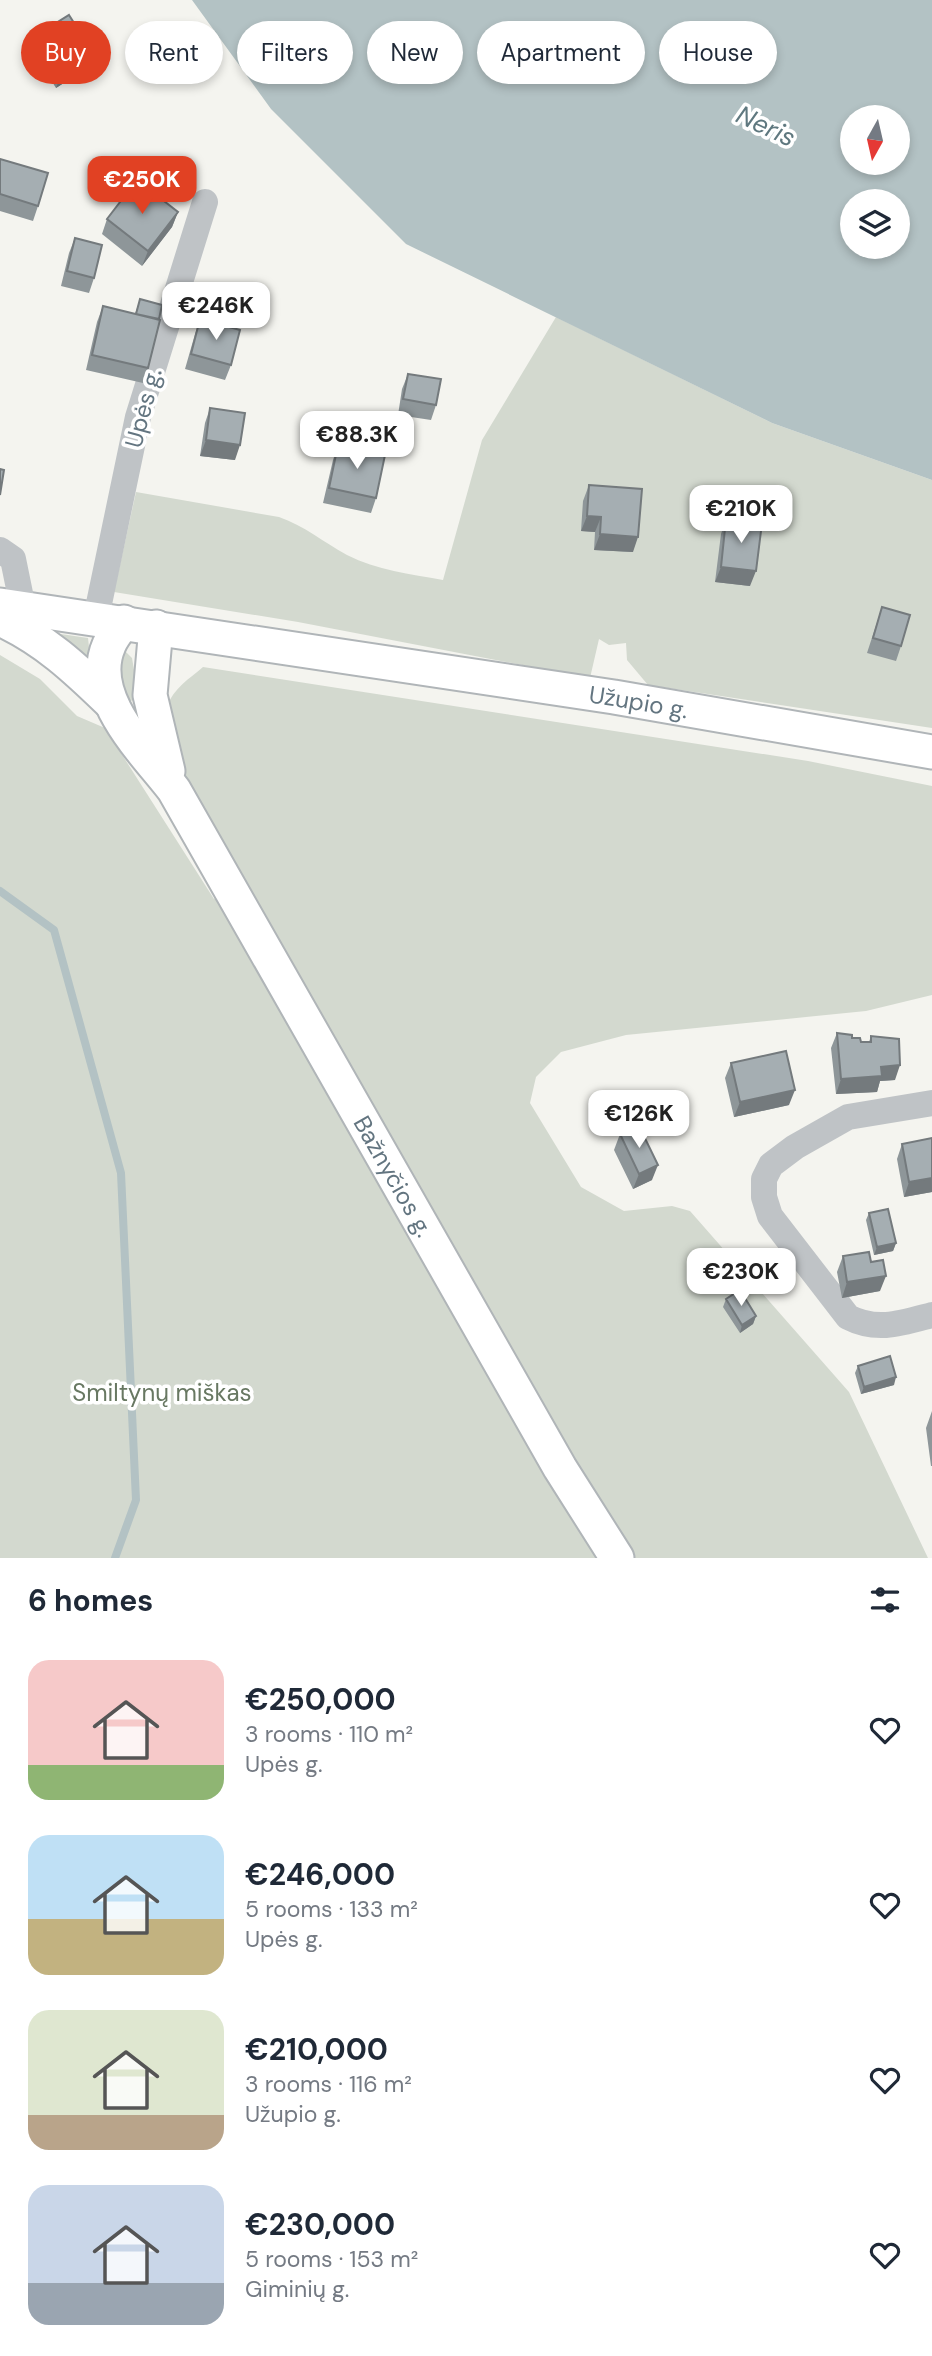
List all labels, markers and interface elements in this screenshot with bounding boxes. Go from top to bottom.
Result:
chip: Buy [21,21,111,84]
chip: Rent [125,21,223,84]
chip: Filters [237,21,353,84]
chip: New [367,21,463,84]
chip: Apartment [477,21,645,84]
chip: House [659,21,777,84]
water label: Neris [731,98,801,154]
north arrow [840,105,910,175]
map controls [840,105,910,259]
pin: €250K [93,156,191,216]
text: €250K [104,164,180,194]
button: layers [840,189,910,259]
pin: €246K [167,282,265,342]
text: €246K [178,290,254,320]
street label: Upės g. [118,365,168,451]
pin: €88.3K [300,412,414,471]
text: €88.3K [316,419,398,449]
pin: €210K [692,486,790,545]
text: €210K [705,493,777,523]
street label: Užupio g. [587,678,691,725]
pin: €126K [590,1090,688,1150]
text: €126K [604,1098,674,1128]
street label: Bažnyčios g. [347,1110,441,1242]
pin: €230K [692,1248,790,1308]
text: €230K [703,1256,779,1286]
park label: Smiltynų miškas [72,1377,252,1408]
text: 6 homes [28,1581,153,1620]
icon: filters [866,1581,904,1619]
text: €250,000 [245,1680,396,1719]
icon: home [84,1688,168,1772]
icon: heart [866,1711,904,1749]
text: 3 rooms · 110 m² [245,1719,413,1749]
text: Upės g. [245,1749,323,1779]
text: €246,000 [245,1855,395,1894]
icon: home [84,1863,168,1947]
icon: heart [866,1886,904,1924]
text: 5 rooms · 133 m² [245,1894,418,1924]
text: Upės g. [245,1924,323,1954]
text: €210,000 [245,2030,388,2069]
icon: home [84,2038,168,2122]
icon: heart [866,2061,904,2099]
text: 3 rooms · 116 m² [245,2069,412,2099]
text: Užupio g. [245,2099,341,2129]
text: €230,000 [245,2205,395,2244]
icon: home [84,2213,168,2297]
icon: heart [866,2236,904,2274]
text: 5 rooms · 153 m² [245,2244,418,2274]
text: Giminių g. [245,2274,349,2304]

